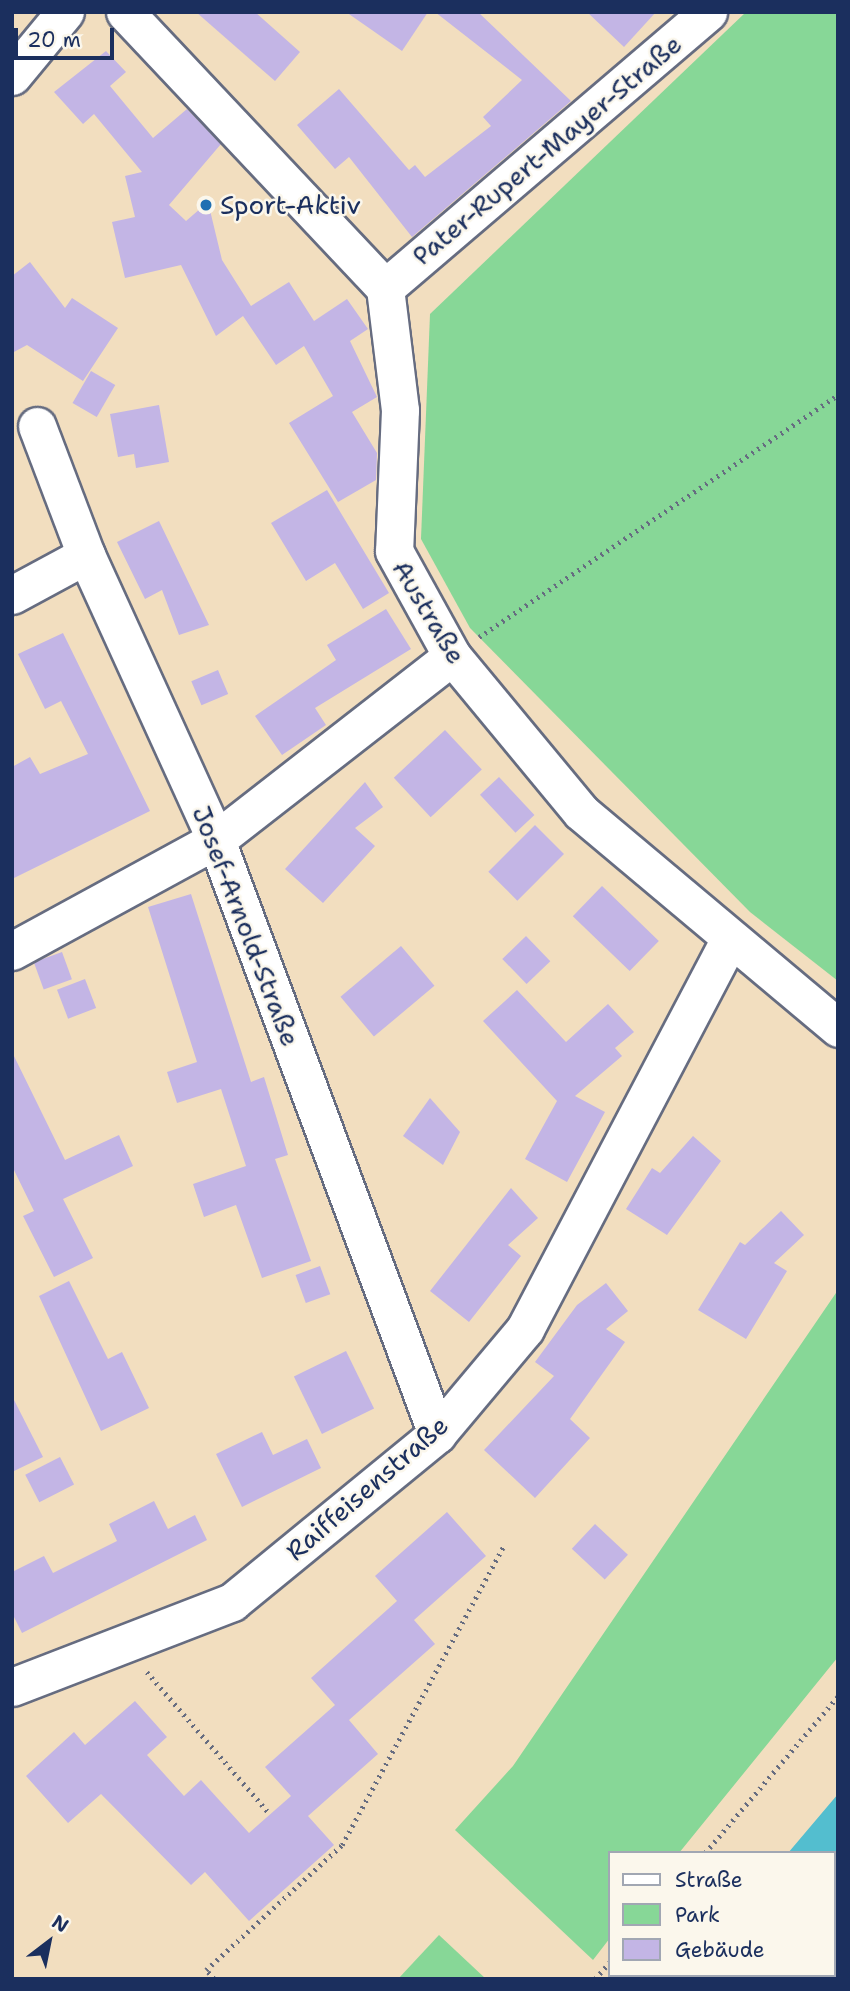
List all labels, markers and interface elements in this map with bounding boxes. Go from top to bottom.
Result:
scale bar [18,14,117,58]
text: 20 m [27,26,81,54]
street label: Pater-Rupert-Mayer-Straße [406,28,688,272]
place label: Sport-Aktiv [220,189,361,221]
marker: Sport-Aktiv [198,197,214,213]
street label: Austraße [386,555,472,669]
street label: Josef-Arnold-Straße [186,801,306,1051]
street label: Raiffeisenstraße [280,1409,454,1567]
legend [608,1851,836,1977]
text: Straße [675,1866,743,1894]
text: Park [675,1901,720,1929]
north arrow [14,1907,84,1977]
text: N [47,1909,73,1938]
text: Gebäude [675,1936,765,1964]

